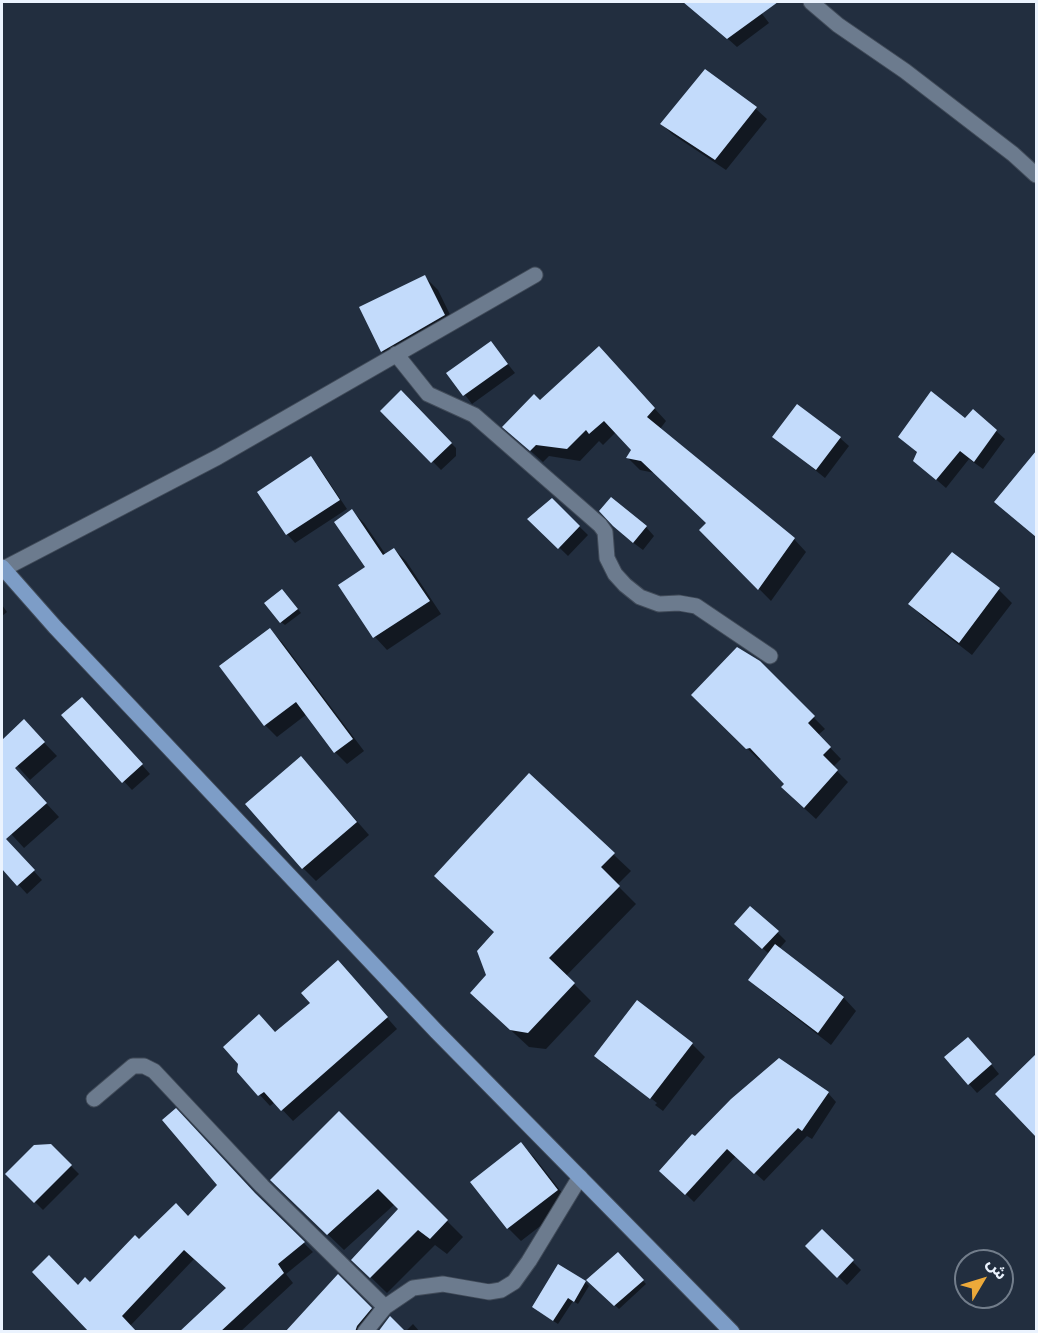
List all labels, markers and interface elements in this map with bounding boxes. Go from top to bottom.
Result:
north arrow [954,1249,1014,1309]
text: ش [984,1255,1010,1283]

